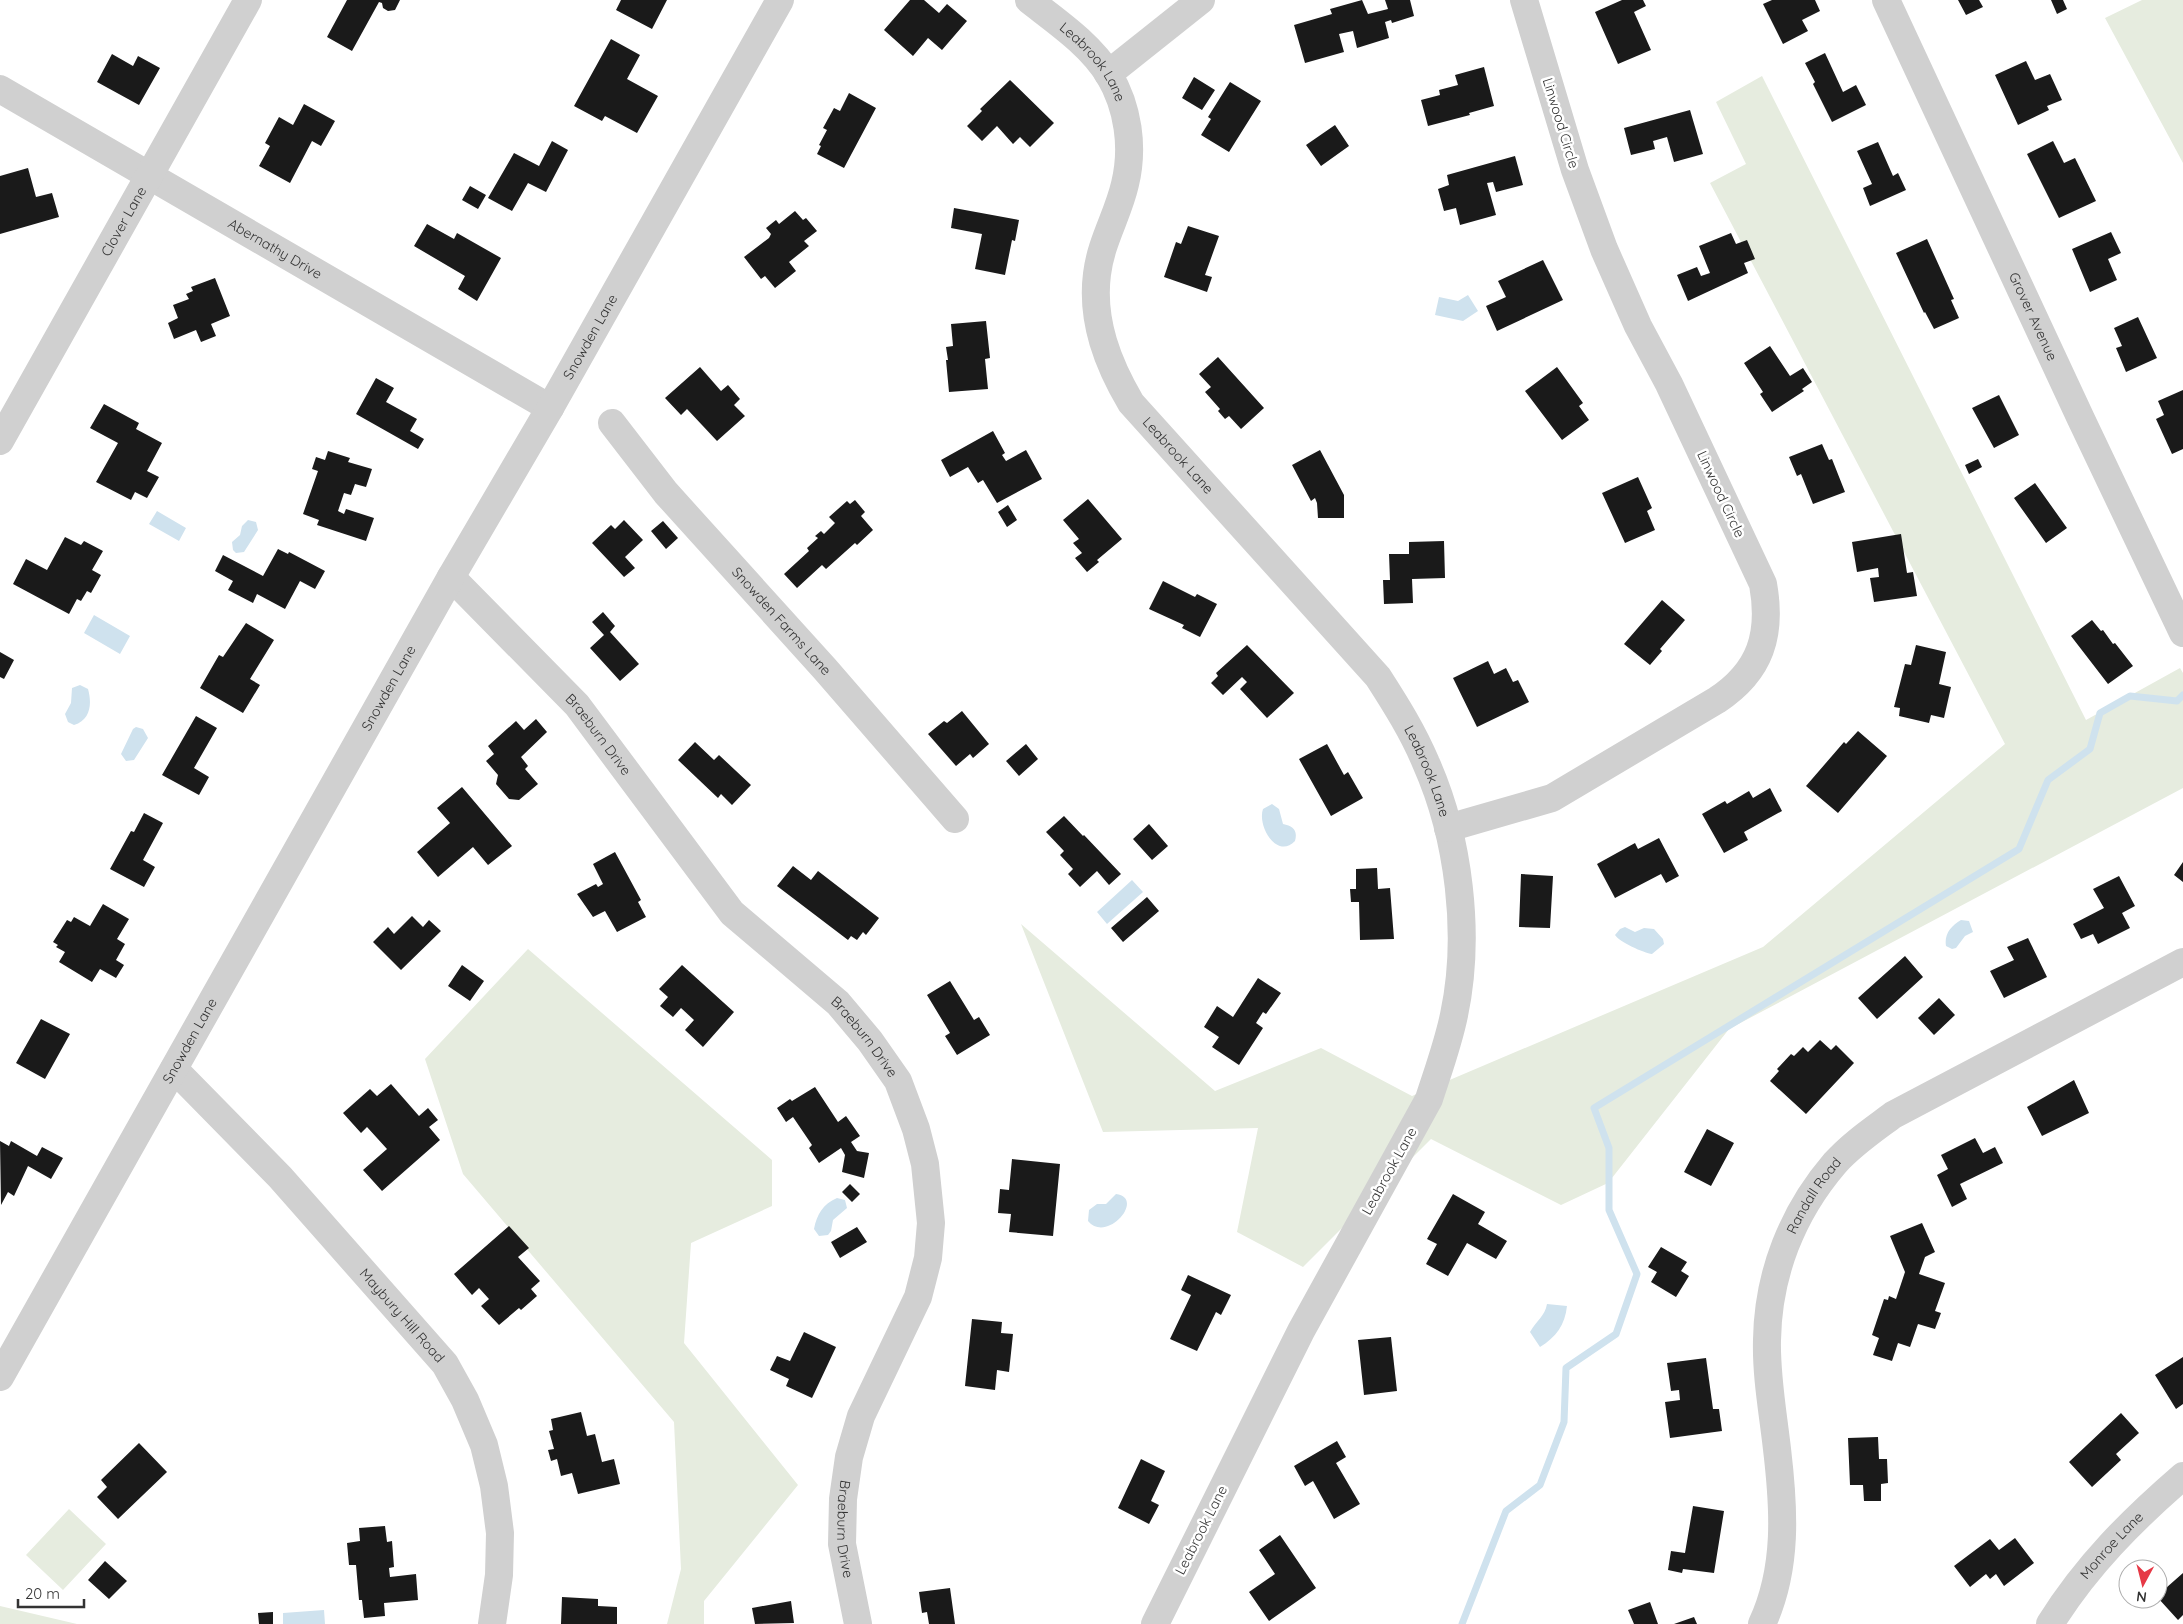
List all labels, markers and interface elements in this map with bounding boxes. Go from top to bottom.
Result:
street label: Leabrook Lane [1056,18,1129,104]
street label: Linwood Circle [1539,76,1583,171]
street label: Clover Lane [97,183,150,259]
street label: Abernathy Drive [225,214,325,283]
street label: Grover Avenue [2005,269,2062,364]
street label: Snowden Lane [559,291,621,383]
street label: Leabrook Lane [1139,413,1218,498]
street label: Linwood Circle [1693,448,1749,540]
street label: Snowden Farms Lane [728,563,835,679]
street label: Snowden Lane [357,642,420,734]
street label: Braeburn Drive [562,690,635,779]
street label: Leabrook Lane [1400,722,1454,819]
street label: Braeburn Drive [827,992,902,1081]
street label: Snowden Lane [158,995,221,1087]
street label: Leabrook Lane [1357,1124,1421,1218]
street label: Randall Road [1782,1153,1845,1237]
street label: Maybury Hill Road [356,1265,449,1366]
street label: Braeburn Drive [833,1479,858,1580]
street label: Leabrook Lane [1171,1482,1231,1578]
street label: Monroe Lane [2076,1508,2147,1583]
north arrow [2118,1559,2168,1609]
scale bar [18,1576,84,1608]
text: 20 m [25,1584,60,1603]
text: N [2135,1587,2148,1606]

